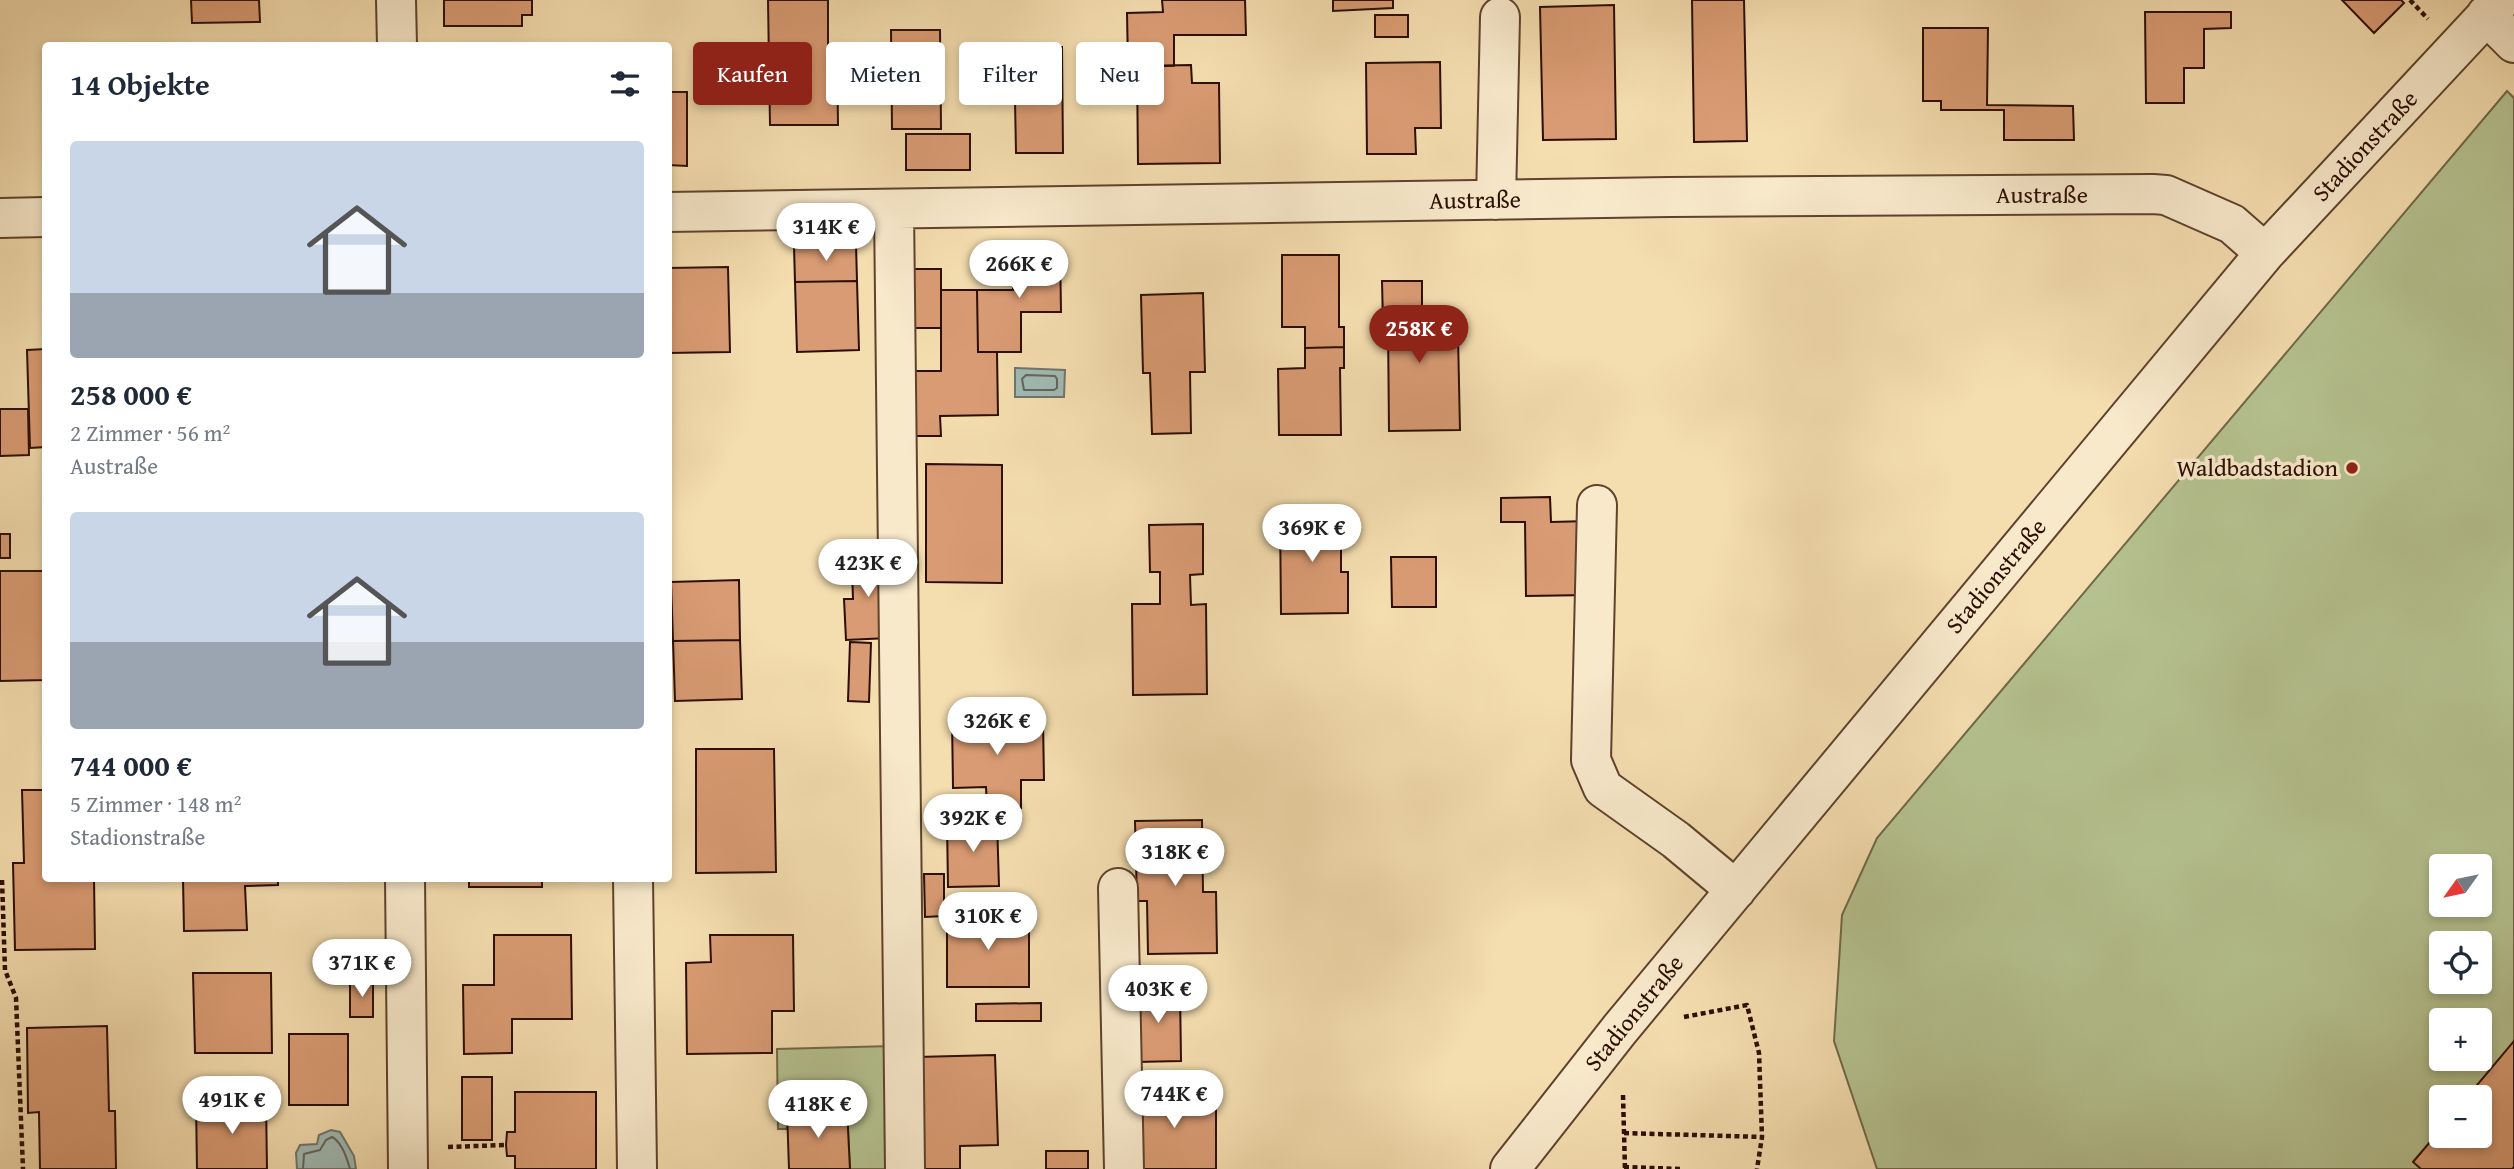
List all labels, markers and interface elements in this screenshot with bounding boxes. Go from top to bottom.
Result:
chip: Kaufen [693,42,812,105]
chip: Mieten [826,42,945,105]
chip: Filter [959,42,1062,105]
chip: Neu [1076,42,1164,105]
text: 14 Objekte [70,62,210,106]
icon: filters [606,65,644,103]
street label: Stadionstraße [2304,82,2426,209]
street label: Austraße [1996,177,2088,212]
street label: Austraße [1429,181,1521,218]
icon: home [294,187,420,313]
pin: 314K € [769,204,883,263]
text: 314K € [792,209,860,242]
pin: 266K € [962,240,1076,300]
text: 266K € [985,246,1053,279]
pin: 258K € [1362,306,1476,365]
text: 258K € [1385,311,1453,344]
text: 258 000 € [70,372,192,416]
text: 2 Zimmer · 56 m² [70,416,230,449]
text: Austraße [70,449,158,482]
place label: Waldbadstadion [2176,450,2339,485]
marker: Waldbadstadion [2344,460,2360,476]
pin: 369K € [1255,504,1369,564]
text: 369K € [1278,510,1346,543]
street label: Stadionstraße [1937,510,2054,641]
pin: 423K € [811,540,925,599]
text: 423K € [834,545,902,578]
icon: home [294,558,420,684]
pin: 326K € [940,698,1054,757]
text: 326K € [963,703,1031,736]
text: 744 000 € [70,743,192,787]
text: 5 Zimmer · 148 m² [70,787,241,820]
pin: 392K € [916,794,1030,854]
text: 392K € [939,800,1007,833]
text: Stadionstraße [70,820,205,853]
pin: 318K € [1118,828,1232,888]
text: 318K € [1141,834,1209,867]
north arrow [2429,854,2492,917]
map controls [2429,854,2492,1148]
pin: 310K € [931,892,1045,952]
text: 310K € [954,898,1022,931]
button: locate [2429,931,2492,994]
pin: 371K € [305,940,419,999]
text: 371K € [328,945,396,978]
street label: Stadionstraße [1576,947,1692,1079]
pin: 403K € [1101,965,1215,1025]
text: 403K € [1124,971,1192,1004]
button: + [2429,1008,2492,1071]
pin: 744K € [1117,1070,1231,1130]
pin: 491K € [175,1076,289,1136]
text: 744K € [1140,1076,1208,1109]
pin: 418K € [761,1080,875,1140]
text: 491K € [198,1082,266,1115]
button: − [2429,1085,2492,1148]
text: 418K € [784,1086,852,1119]

